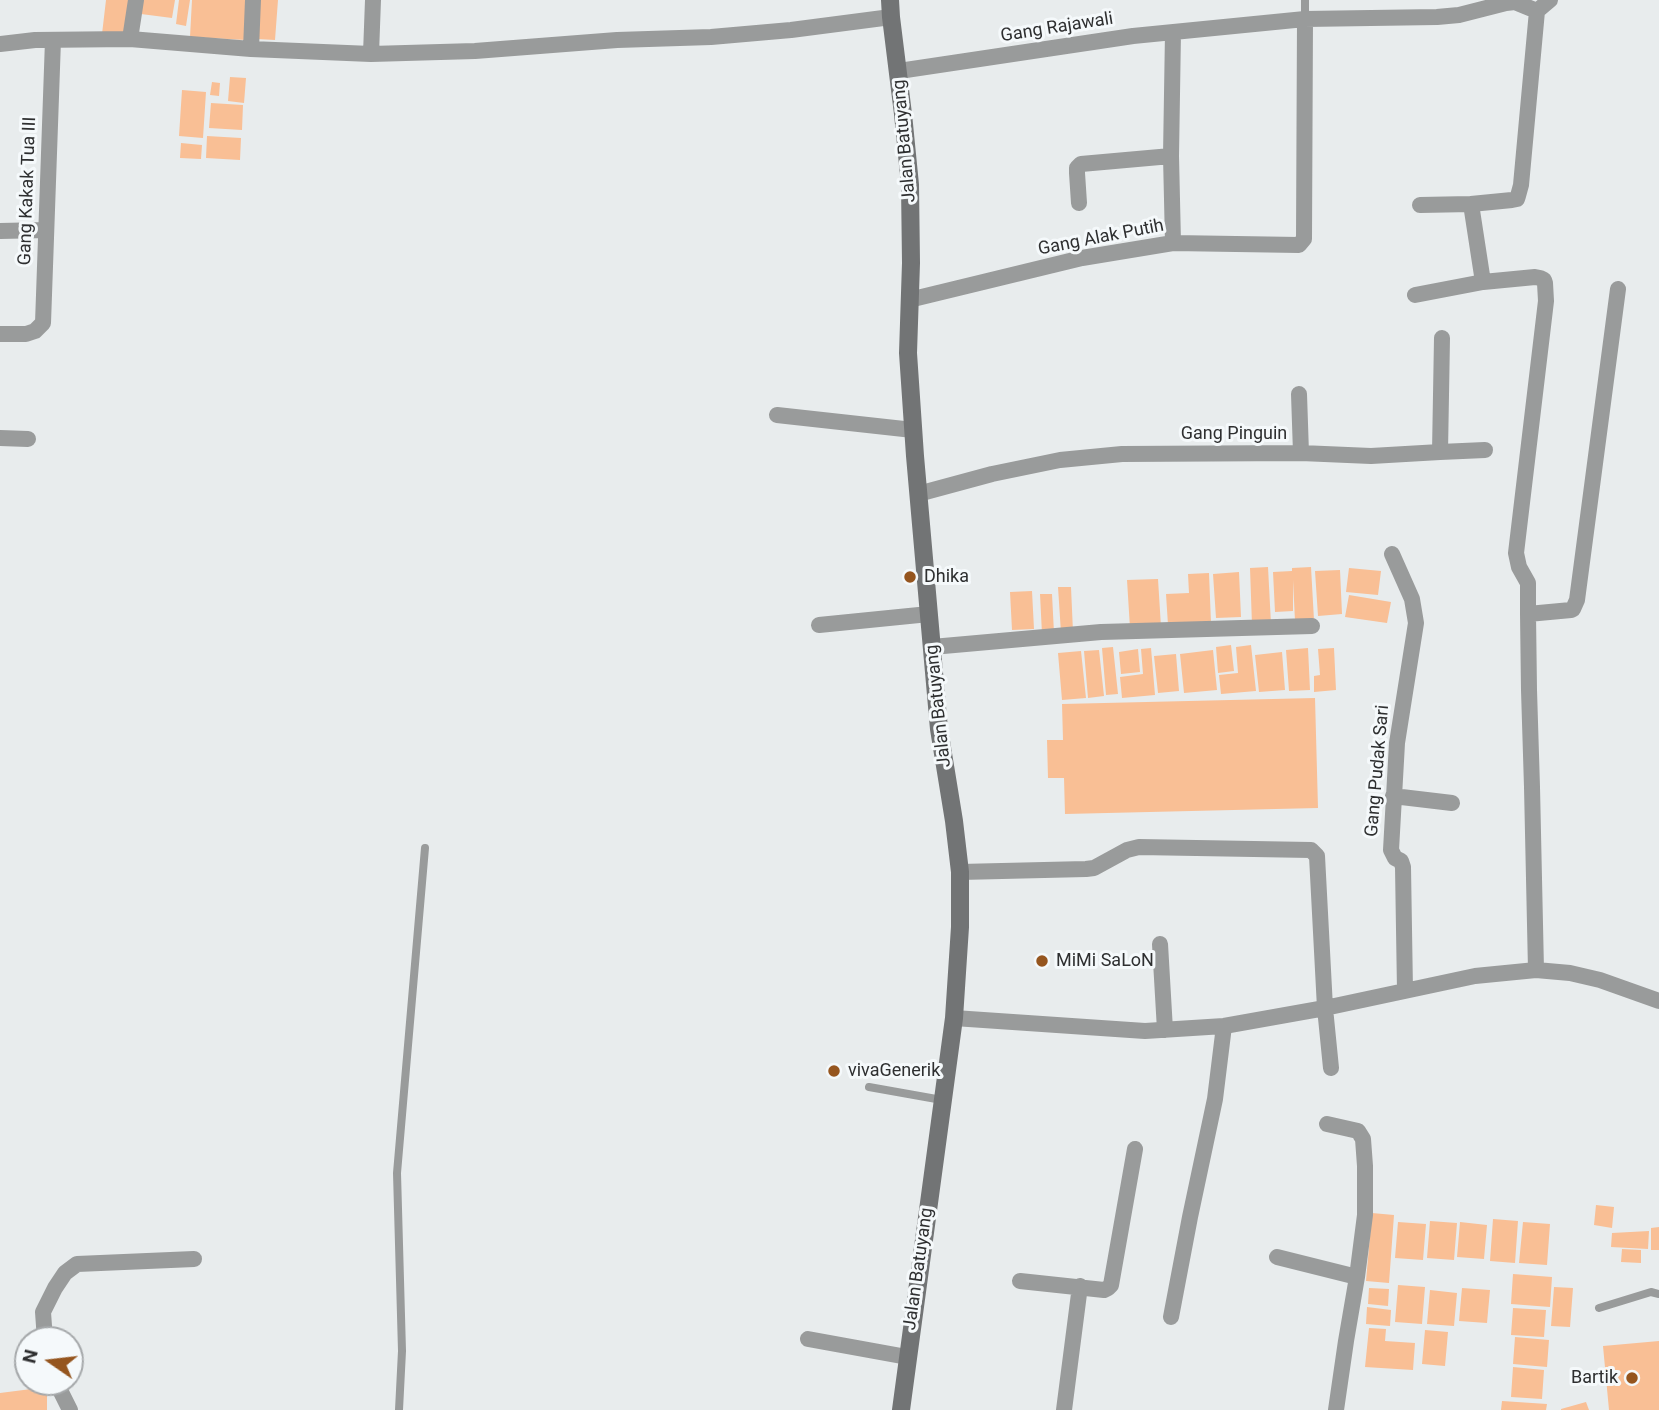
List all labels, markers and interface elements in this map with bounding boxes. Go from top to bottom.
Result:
street label: Gang Rajawali [999,8,1115,48]
street label: Jalan Batuyang [889,79,921,203]
street label: Gang Kakak Tua III [15,116,41,266]
street label: Gang Alak Putih [1036,215,1166,261]
street label: Gang Pinguin [1181,423,1287,445]
place label: Dhika [924,566,969,588]
marker: Dhika [902,569,918,585]
street label: Jalan Batuyang [922,644,956,768]
street label: Gang Pudak Sari [1361,704,1395,838]
place label: MiMi SaLoN [1056,950,1154,972]
marker: MiMi SaLoN [1034,953,1050,969]
place label: vivaGenerik [848,1060,940,1082]
marker: vivaGenerik [826,1063,842,1079]
street label: Jalan Batuyang [900,1206,938,1332]
north arrow [14,1326,84,1396]
text: N [17,1347,43,1366]
place label: Bartik [1571,1367,1618,1389]
marker: Bartik [1624,1370,1640,1386]

